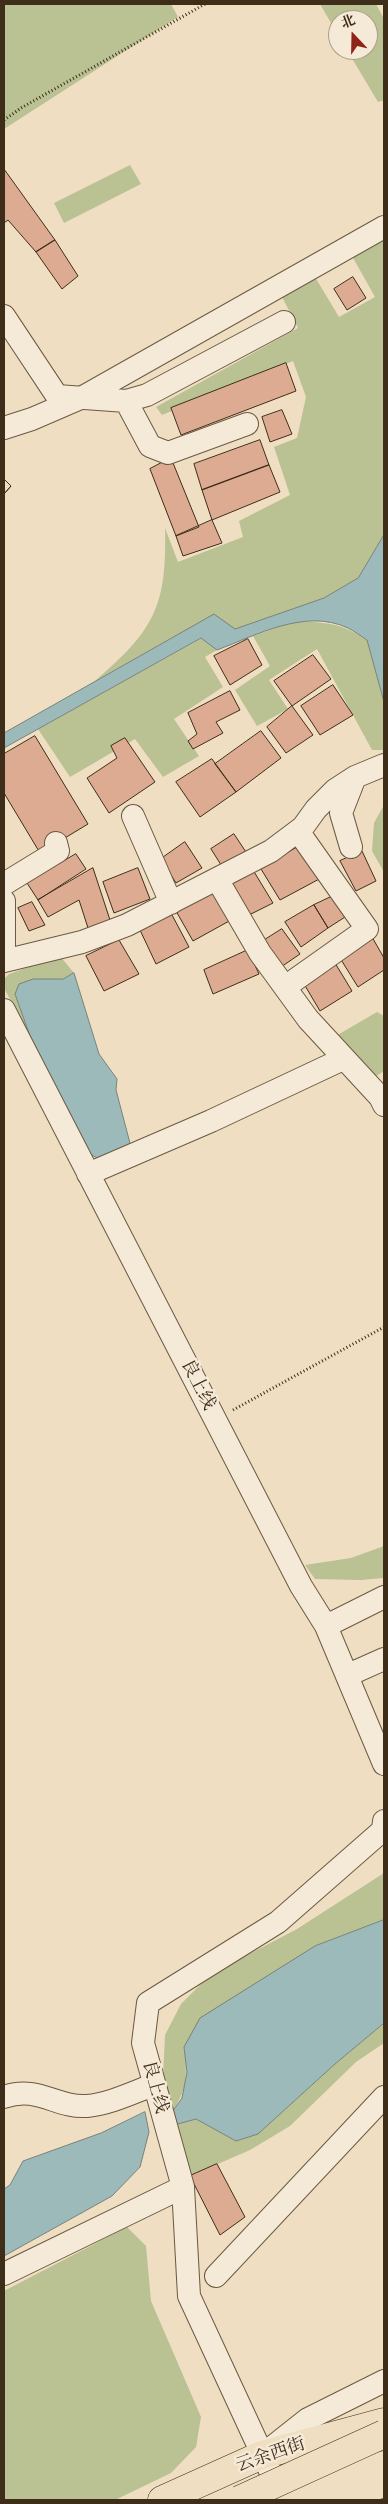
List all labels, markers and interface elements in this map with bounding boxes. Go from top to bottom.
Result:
north arrow [328,10,378,60]
text: 北 [338,11,358,33]
street label: 良上线 [175,1356,219,1414]
street label: 良上线 [137,2058,171,2116]
street label: 云余西街 [233,2434,309,2478]

